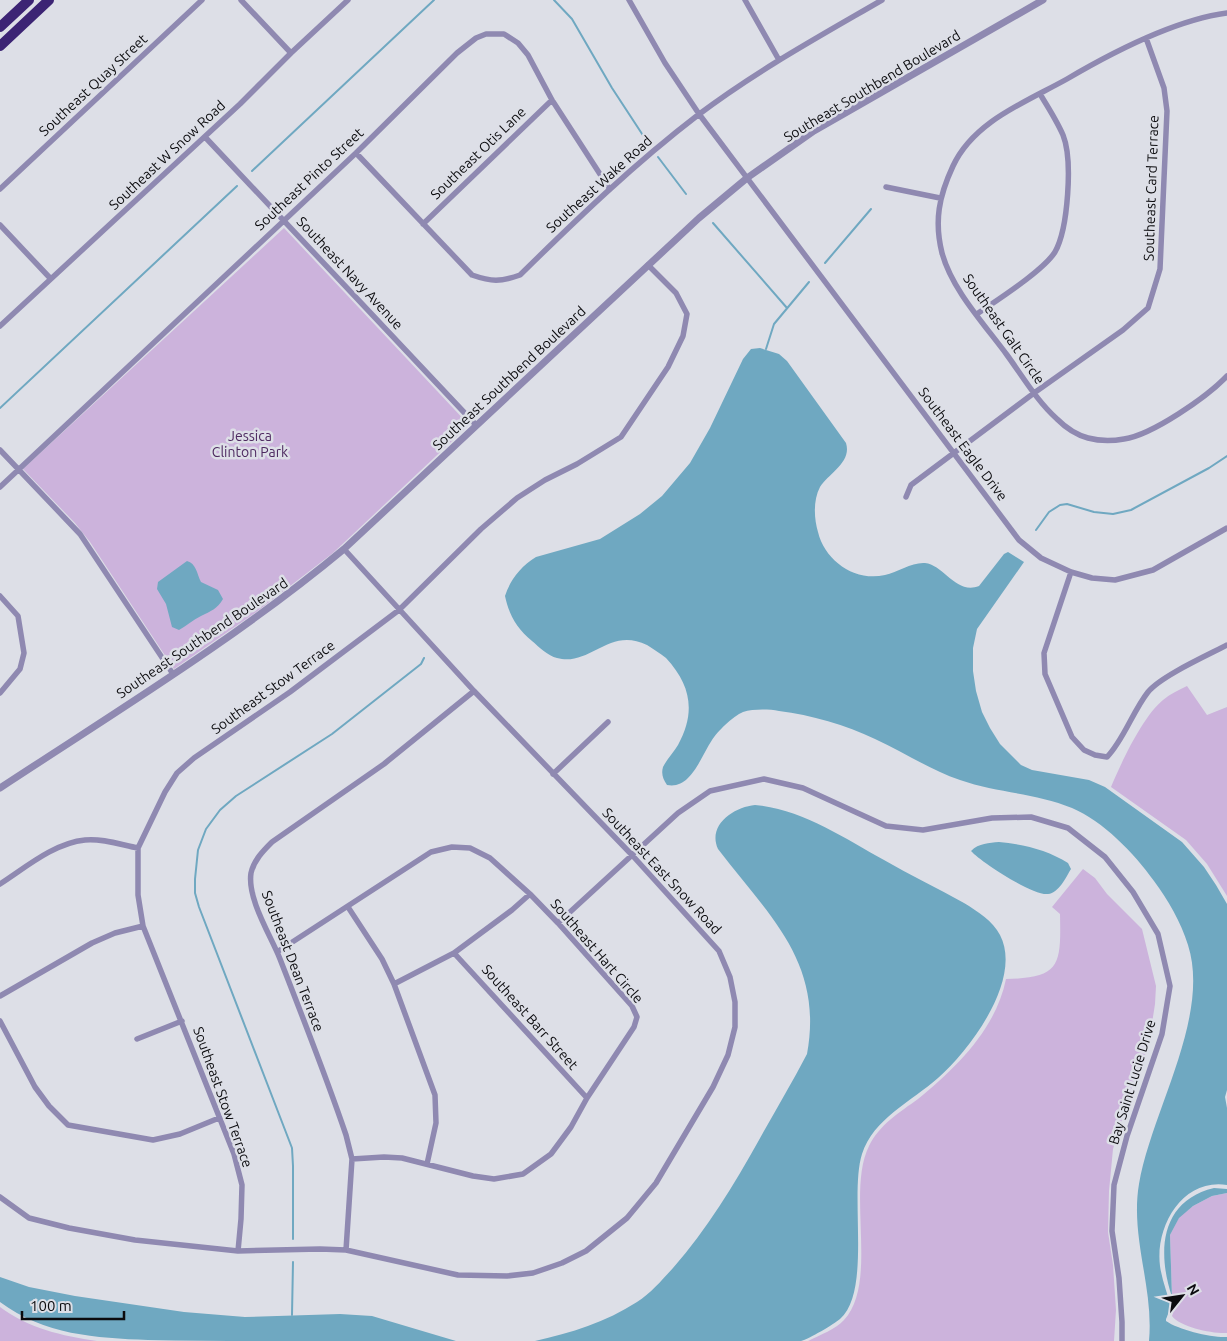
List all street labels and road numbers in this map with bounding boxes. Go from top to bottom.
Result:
street label: Southeast Southbend Boulevard [781,27,963,145]
street label: Southeast Quay Street [36,30,151,139]
street label: Southeast W Snow Road [106,97,228,213]
street label: Southeast Otis Lane [427,104,529,202]
street label: Southeast Card Terrace [1140,115,1162,261]
street label: Southeast Pinto Street [251,124,367,233]
street label: Southeast Wake Road [543,132,655,236]
street label: Southeast Navy Avenue [294,213,406,333]
street label: Southeast Galt Circle [960,271,1048,387]
street label: Southeast Southbend Boulevard [429,303,589,453]
street label: Southeast Eagle Drive [915,384,1011,504]
street label: Southeast Southbend Boulevard [113,575,291,701]
street label: Southeast Stow Terrace [208,637,338,737]
street label: Southeast East Snow Road [599,805,725,937]
street label: Southeast Dean Terrace [259,888,327,1034]
street label: Southeast Hart Circle [547,896,647,1006]
street label: Southeast Barr Street [479,961,582,1073]
street label: Bay Saint Lucie Drive [1105,1018,1159,1146]
street label: Southeast Stow Terrace [190,1024,256,1170]

